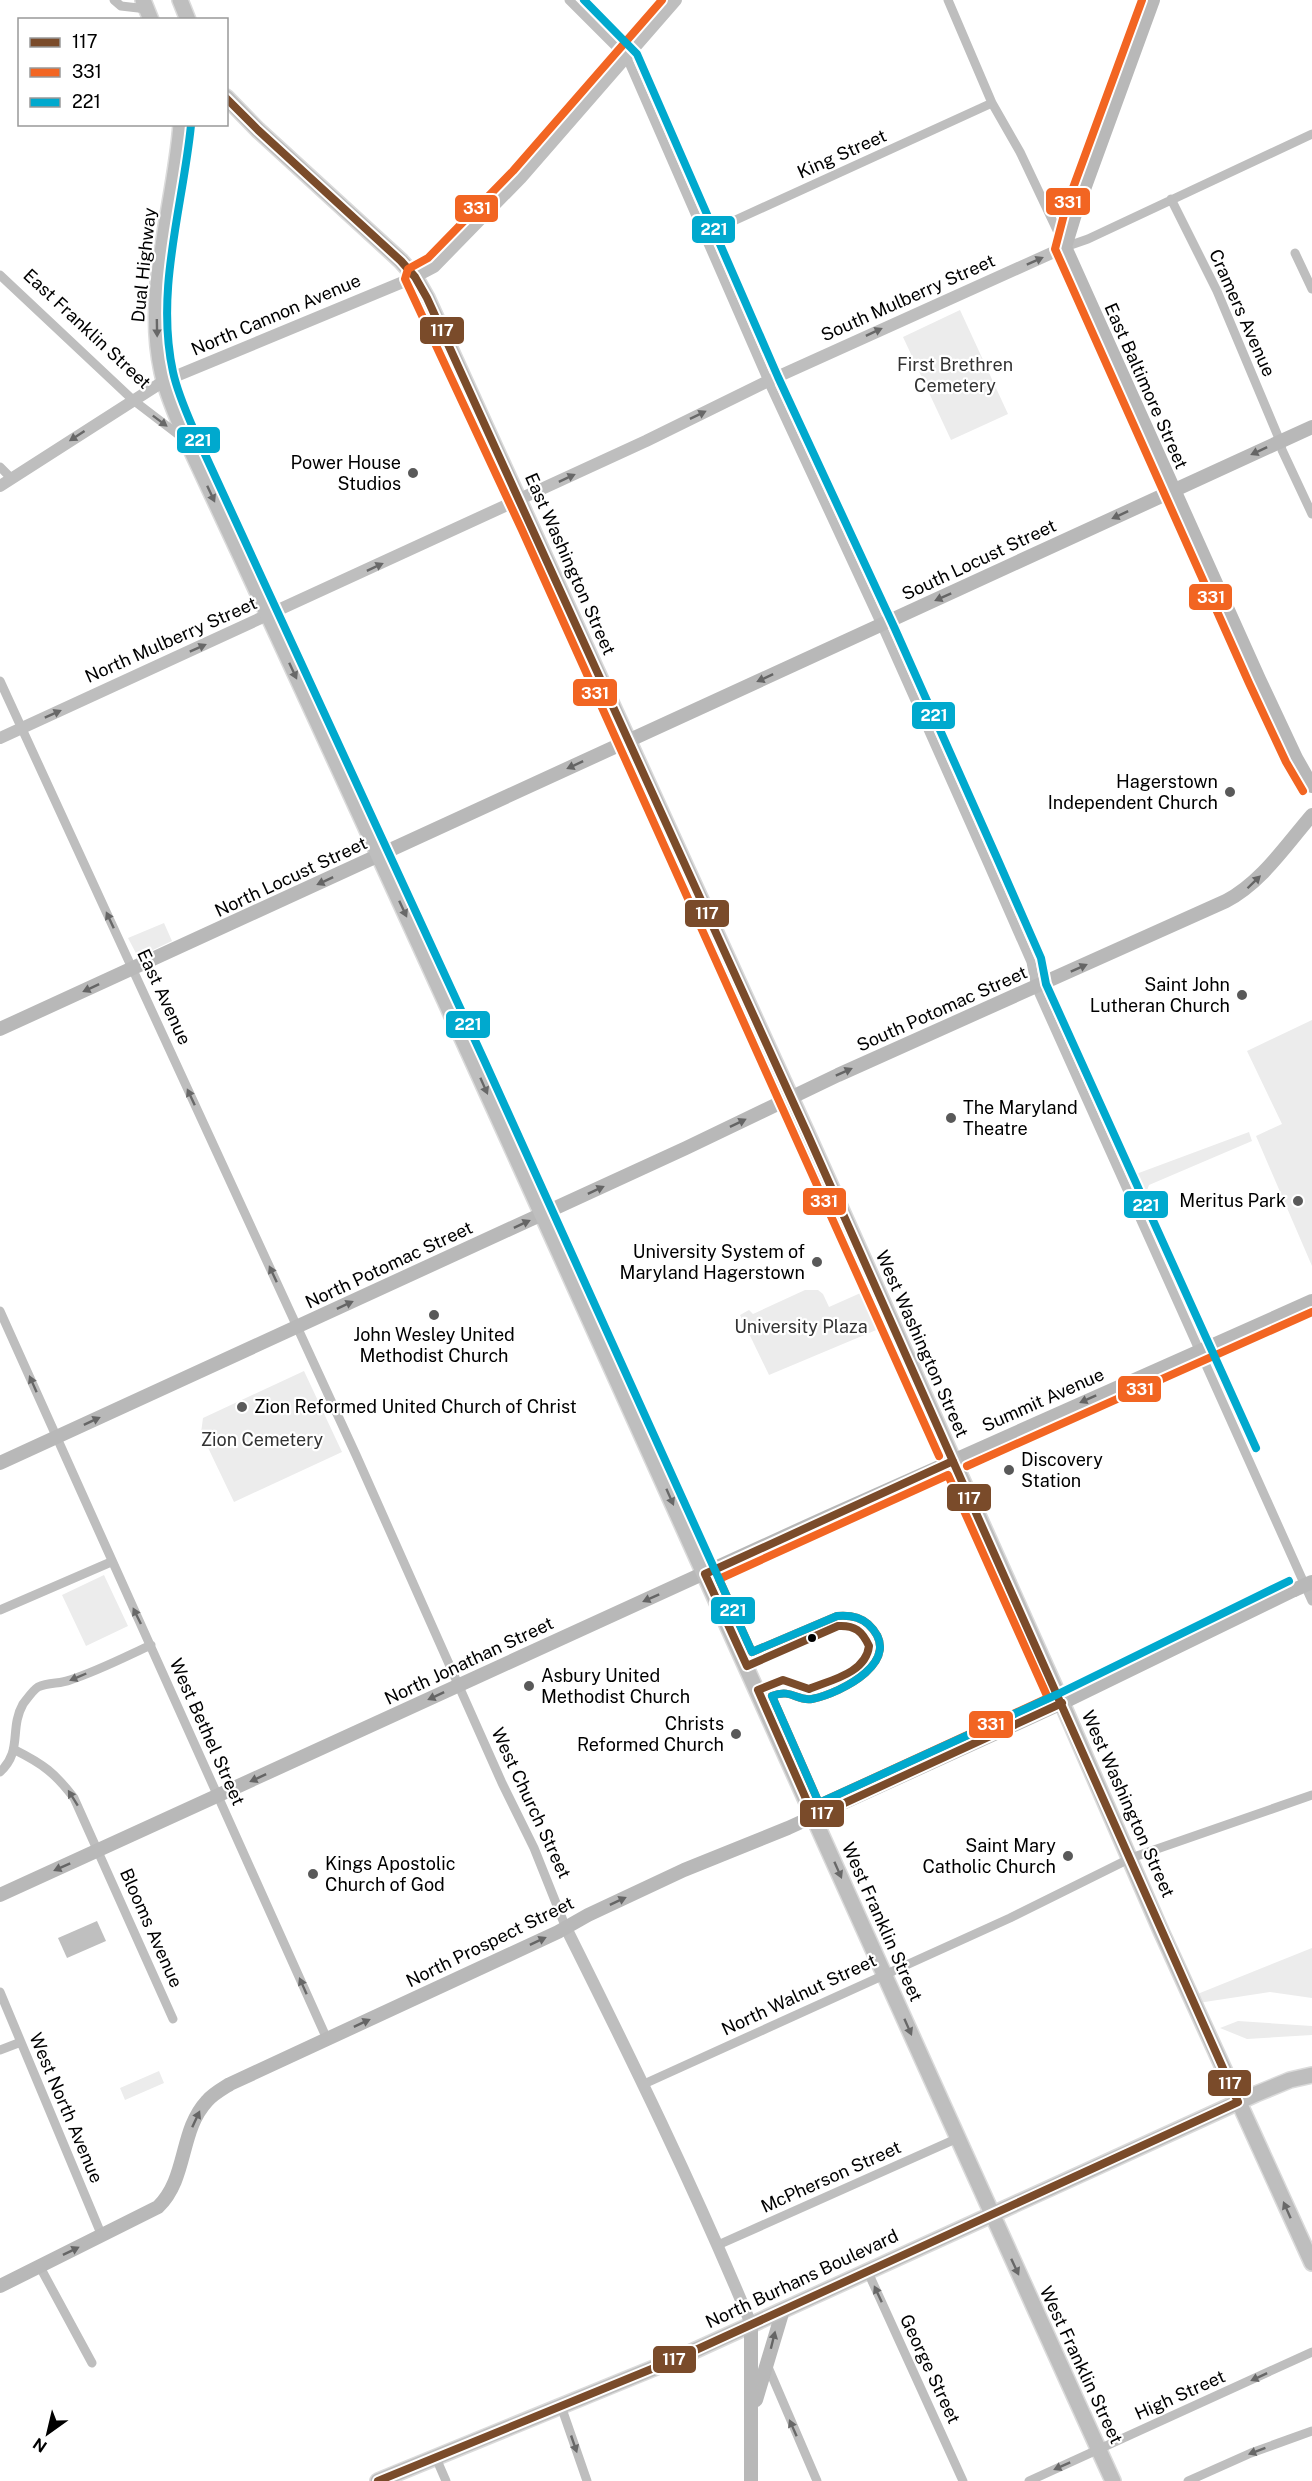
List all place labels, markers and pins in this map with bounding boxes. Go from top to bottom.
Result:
place label: Power House Studios [291,452,401,494]
marker: Power House Studios [406,466,420,480]
place label: Hagerstown Independent Church [1048,771,1218,813]
marker: Hagerstown Independent Church [1223,785,1237,799]
place label: Saint John Lutheran Church [1090,974,1230,1016]
marker: Saint John Lutheran Church [1235,988,1249,1002]
place label: The Maryland Theatre [963,1097,1078,1139]
marker: The Maryland Theatre [944,1111,958,1125]
place label: Meritus Park [1179,1190,1286,1211]
marker: Meritus Park [1291,1194,1305,1208]
place label: University System of Maryland Hagerstown [620,1241,805,1283]
marker: University System of Maryland Hagerstown [810,1255,824,1269]
marker: John Wesley United Methodist Church [427,1308,441,1322]
place label: John Wesley United Methodist Church [353,1324,515,1366]
place label: Zion Reformed United Church of Christ [254,1396,577,1417]
marker: Zion Reformed United Church of Christ [235,1400,249,1414]
place label: Discovery Station [1021,1449,1103,1491]
marker: Discovery Station [1002,1463,1016,1477]
unlabelled marker [806,1632,818,1644]
place label: Asbury United Methodist Church [541,1665,690,1707]
marker: Asbury United Methodist Church [522,1679,536,1693]
place label: Christs Reformed Church [577,1713,724,1755]
marker: Christs Reformed Church [729,1727,743,1741]
place label: Saint Mary Catholic Church [922,1835,1056,1877]
marker: Saint Mary Catholic Church [1061,1849,1075,1863]
place label: Kings Apostolic Church of God [325,1853,456,1895]
marker: Kings Apostolic Church of God [306,1867,320,1881]

